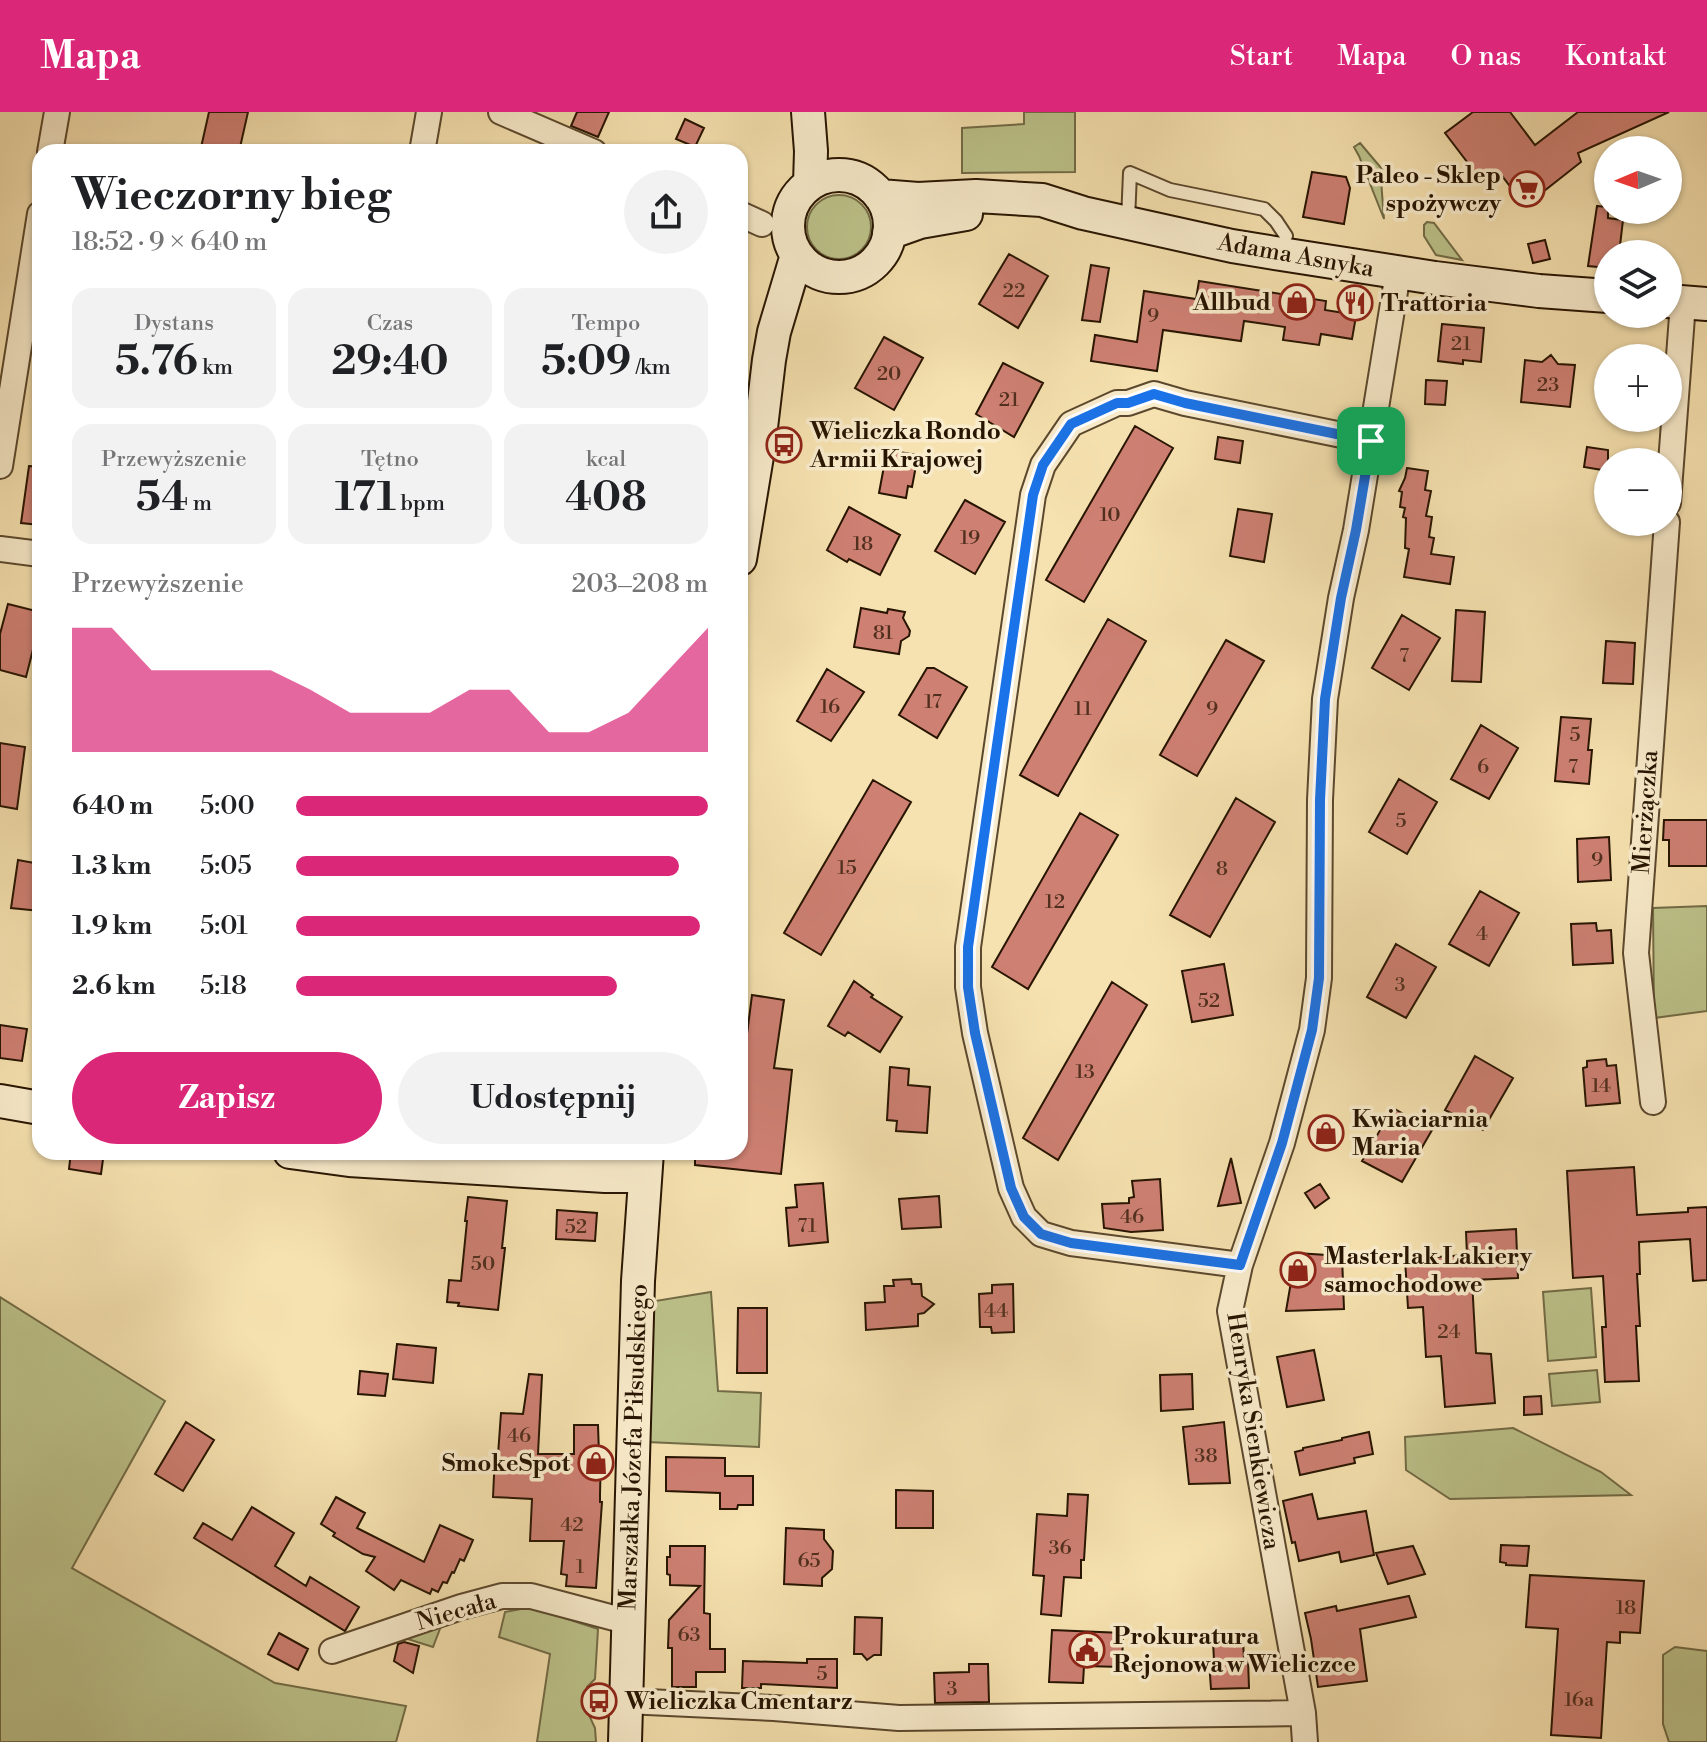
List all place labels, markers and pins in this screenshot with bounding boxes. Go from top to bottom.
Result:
place label: Paleo - Sklep spożywczy [1356,161,1502,219]
supermarket icon: Paleo - Sklep spożywczy [1508,170,1546,208]
shop icon: Allbud [1278,283,1316,321]
restaurant icon: Trattoria [1336,284,1374,322]
place label: Allbud [1192,288,1271,318]
place label: Trattoria [1381,289,1488,319]
pin [1337,407,1405,475]
place label: Wieliczka Rondo Armii Krajowej [809,417,1001,475]
bus stop icon: Wieliczka Rondo Armii Krajowej [765,426,803,464]
place label: Kwiaciarnia Maria [1352,1105,1489,1163]
shop icon: Kwiaciarnia Maria [1307,1114,1345,1152]
place label: Masterlak Lakiery samochodowe [1324,1242,1533,1300]
shop icon: Masterlak Lakiery samochodowe [1279,1251,1317,1289]
shop icon: SmokeSpot [577,1444,615,1482]
place label: SmokeSpot [442,1449,570,1479]
place label: Prokuratura Rejonowa w Wieliczce [1113,1622,1356,1680]
public building icon: Prokuratura Rejonowa w Wieliczce [1068,1631,1106,1669]
bus stop icon: Wieliczka Cmentarz [580,1682,618,1720]
place label: Wieliczka Cmentarz [624,1687,853,1717]

